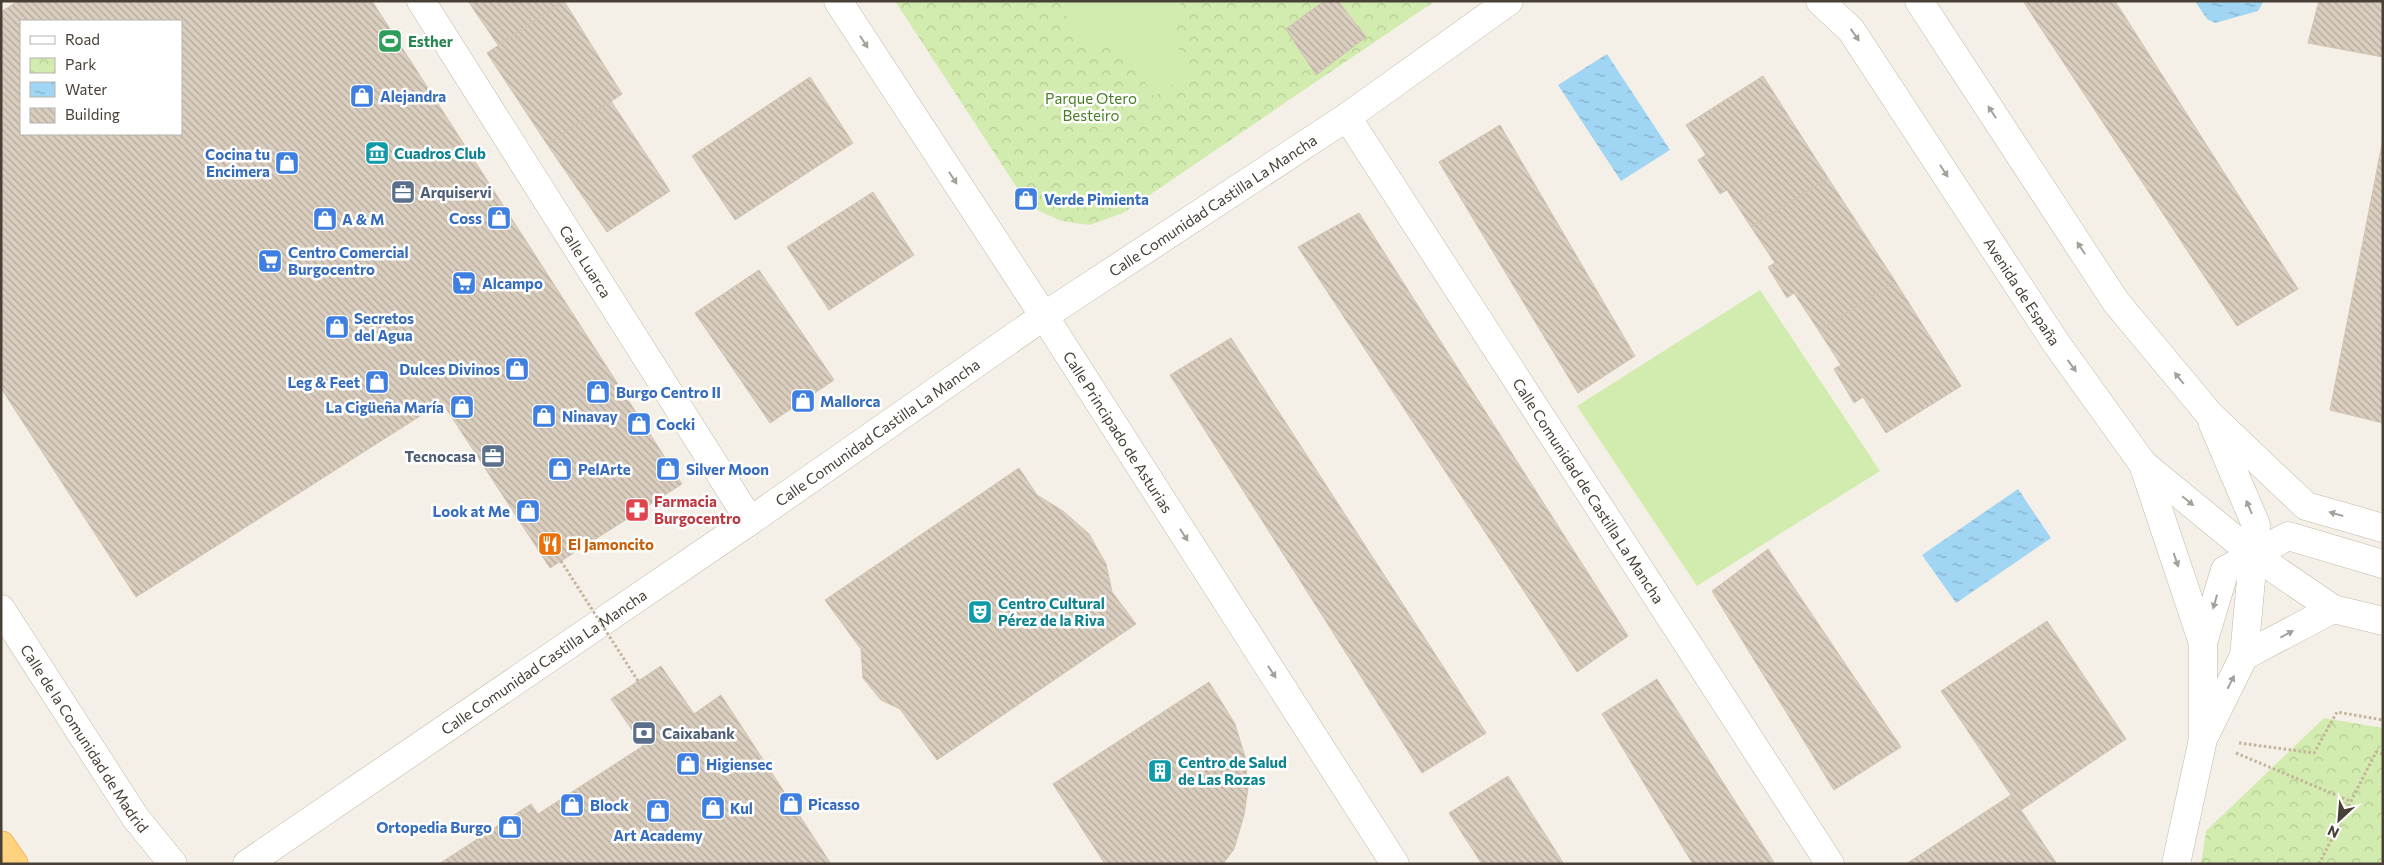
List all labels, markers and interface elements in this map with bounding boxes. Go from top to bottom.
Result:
legend [20,20,182,135]
sports icon: Esther [377,28,403,54]
one-way arrow [1850,29,1860,42]
text: Road [65,30,100,48]
place label: Esther [408,32,453,50]
one-way arrow [860,35,869,49]
text: Park [65,55,96,73]
text: Water [65,80,107,98]
shop icon: Alejandra [349,83,375,109]
place label: Alejandra [380,87,446,105]
park label: Parque Otero Besteiro [1045,89,1137,124]
text: Building [65,105,120,123]
one-way arrow [1987,106,1997,119]
street label: Calle Comunidad Castilla La Mancha [1105,130,1320,280]
museum icon: Cuadros Club [364,140,390,166]
place label: Cuadros Club [394,144,486,162]
place label: Cocina tu Encimera [205,145,270,180]
shop icon: Cocina tu Encimera [274,150,300,176]
one-way arrow [1939,165,1949,178]
one-way arrow [949,171,958,185]
office icon: Arquiservi [390,179,416,205]
place label: Arquiservi [420,183,492,201]
shop icon: Verde Pimienta [1013,186,1039,212]
place label: Verde Pimienta [1044,190,1149,208]
shop icon: Coss [486,205,512,231]
shop icon: A & M [312,206,338,232]
place label: Coss [449,209,482,227]
place label: A & M [342,210,384,228]
street label: Calle Luarca [556,222,615,301]
street label: Avenida de España [1980,234,2064,349]
one-way arrow [2076,241,2086,255]
place label: Centro Comercial Burgocentro [288,243,409,278]
supermarket icon: Centro Comercial Burgocentro [257,248,283,274]
supermarket icon: Alcampo [451,270,477,296]
place label: Alcampo [482,274,543,292]
place label: Secretos del Agua [354,309,414,344]
shop icon: Secretos del Agua [324,314,350,340]
street label: Calle Principado de Asturias [1060,348,1177,516]
street label: Calle Comunidad Castilla La Mancha [772,355,983,510]
shop icon: Dulces Divinos [504,356,530,382]
one-way arrow [2067,359,2077,372]
place label: Dulces Divinos [399,360,500,378]
shop icon: Leg & Feet [364,369,390,395]
one-way arrow [2173,372,2184,385]
place label: Leg & Feet [287,373,360,391]
street label: Calle Comunidad de Castilla La Mancha [1509,375,1668,607]
shop icon: Burgo Centro II [585,379,611,405]
place label: Burgo Centro II [616,383,721,401]
shop icon: Mallorca [790,388,816,414]
place label: Mallorca [820,392,881,410]
shop icon: La Cigüeña María [449,394,475,420]
place label: La Cigüeña María [325,398,444,416]
shop icon: Ninavay [531,403,557,429]
place label: Ninavay [562,407,619,425]
shop icon: Cocki [626,411,652,437]
place label: Cocki [656,415,695,433]
office icon: Tecnocasa [480,443,506,469]
place label: Tecnocasa [405,447,476,465]
shop icon: PelArte [547,456,573,482]
shop icon: Silver Moon [655,456,681,482]
place label: PelArte [578,460,631,478]
place label: Silver Moon [686,460,769,478]
place label: Farmacia Burgocentro [654,492,741,527]
one-way arrow [2181,496,2194,507]
pharmacy icon: Farmacia Burgocentro [624,497,650,523]
shop icon: Look at Me [515,498,541,524]
one-way arrow [2244,500,2252,514]
place label: Look at Me [433,502,510,520]
one-way arrow [2328,510,2343,518]
one-way arrow [1179,528,1189,542]
restaurant icon: El Jamoncito [537,531,563,557]
place label: El Jamoncito [568,535,654,553]
one-way arrow [2172,553,2180,568]
street label: Calle Comunidad Castilla La Mancha [437,585,650,738]
place label: Centro Cultural Pérez de la Riva [998,594,1105,629]
one-way arrow [2211,595,2219,610]
theatre icon: Centro Cultural Pérez de la Riva [967,599,993,625]
one-way arrow [2280,629,2294,638]
street label: Calle de la Comunidad de Madrid [17,641,153,836]
one-way arrow [1267,665,1277,678]
one-way arrow [2227,675,2235,689]
bank icon: Caixabank [631,720,657,746]
place label: Caixabank [662,724,735,742]
shop icon: Higiensec [675,751,701,777]
place label: Centro de Salud de Las Rozas [1178,753,1287,788]
place label: Higiensec [706,755,773,773]
building icon: Centro de Salud de Las Rozas [1147,758,1173,784]
shop icon: Picasso [778,791,804,817]
shop icon: Block [559,792,585,818]
shop icon: Kul [700,795,726,821]
place label: Picasso [808,795,860,813]
north arrow [2314,795,2364,845]
place label: Block [590,796,629,814]
shop icon: Art Academy [645,798,671,824]
place label: Kul [730,799,753,817]
shop icon: Ortopedia Burgo [497,814,523,840]
place label: Ortopedia Burgo [376,818,492,836]
text: N [2325,822,2342,842]
place label: Art Academy [613,826,704,844]

